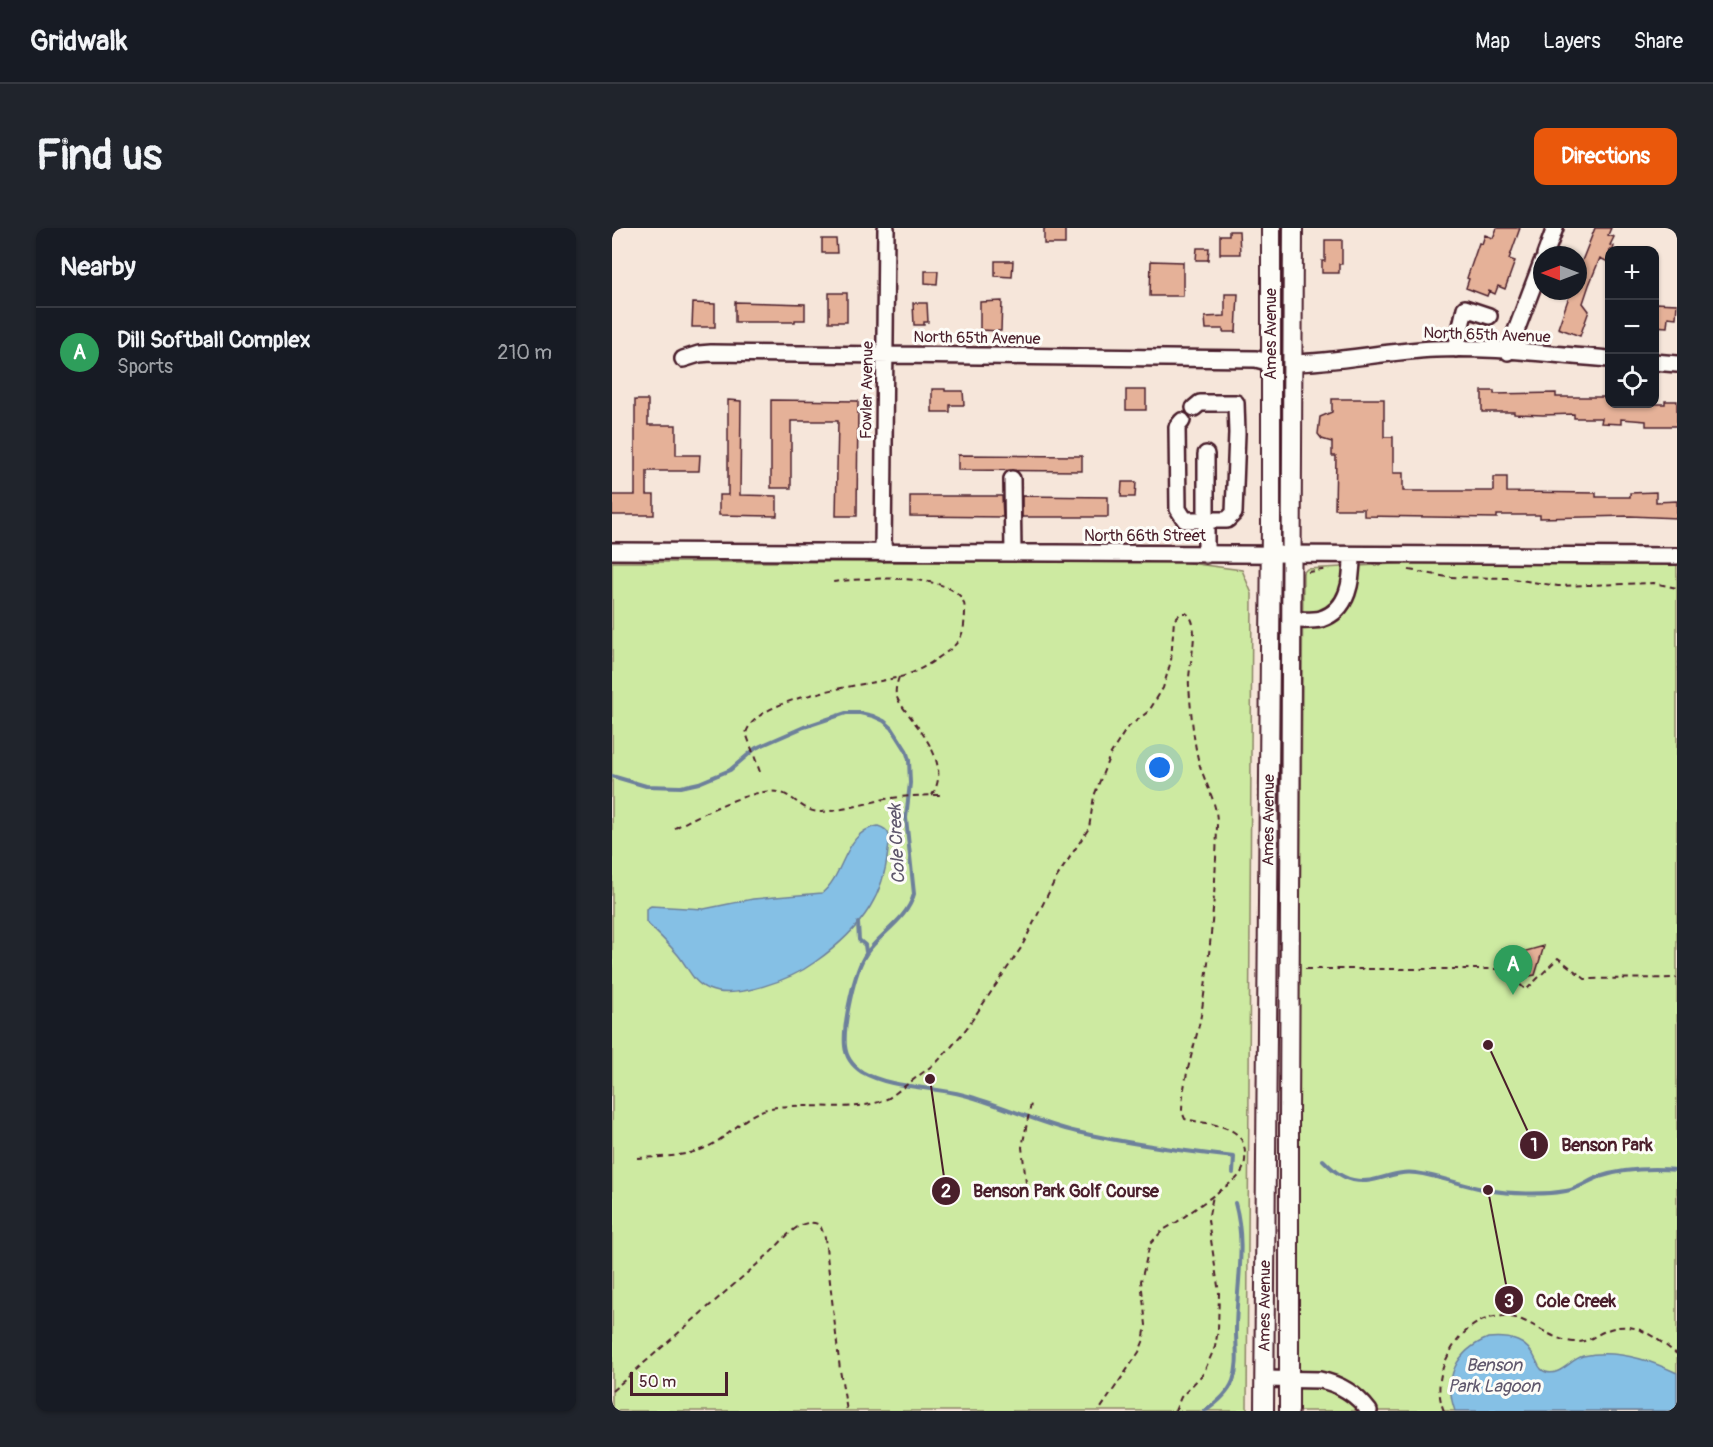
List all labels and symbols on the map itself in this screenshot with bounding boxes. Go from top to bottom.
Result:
north arrow [1533,246,1587,300]
street label: Ames Avenue [1261,288,1281,380]
street label: North 65th Avenue [1423,323,1551,347]
street label: North 65th Avenue [913,327,1041,349]
street label: Fowler Avenue [856,341,878,439]
street label: North 66th Street [1084,526,1207,546]
your location [1145,753,1174,782]
street label: Ames Avenue [1258,774,1279,866]
water label: Cole Creek [883,802,911,885]
pin: A [1494,946,1532,995]
callout: Benson Park [1519,1127,1665,1163]
text: 1 [1530,1134,1538,1157]
text: Benson Park [1561,1134,1653,1157]
callout: Benson Park Golf Course [931,1173,1171,1209]
text: 2 [941,1180,951,1203]
text: Benson Park Golf Course [973,1180,1160,1203]
street label: Ames Avenue [1254,1260,1275,1352]
callout: Cole Creek [1494,1282,1629,1318]
text: 3 [1504,1290,1514,1313]
text: Cole Creek [1536,1290,1617,1313]
water label: Benson Park Lagoon [1448,1354,1541,1398]
scale bar [630,1369,728,1396]

